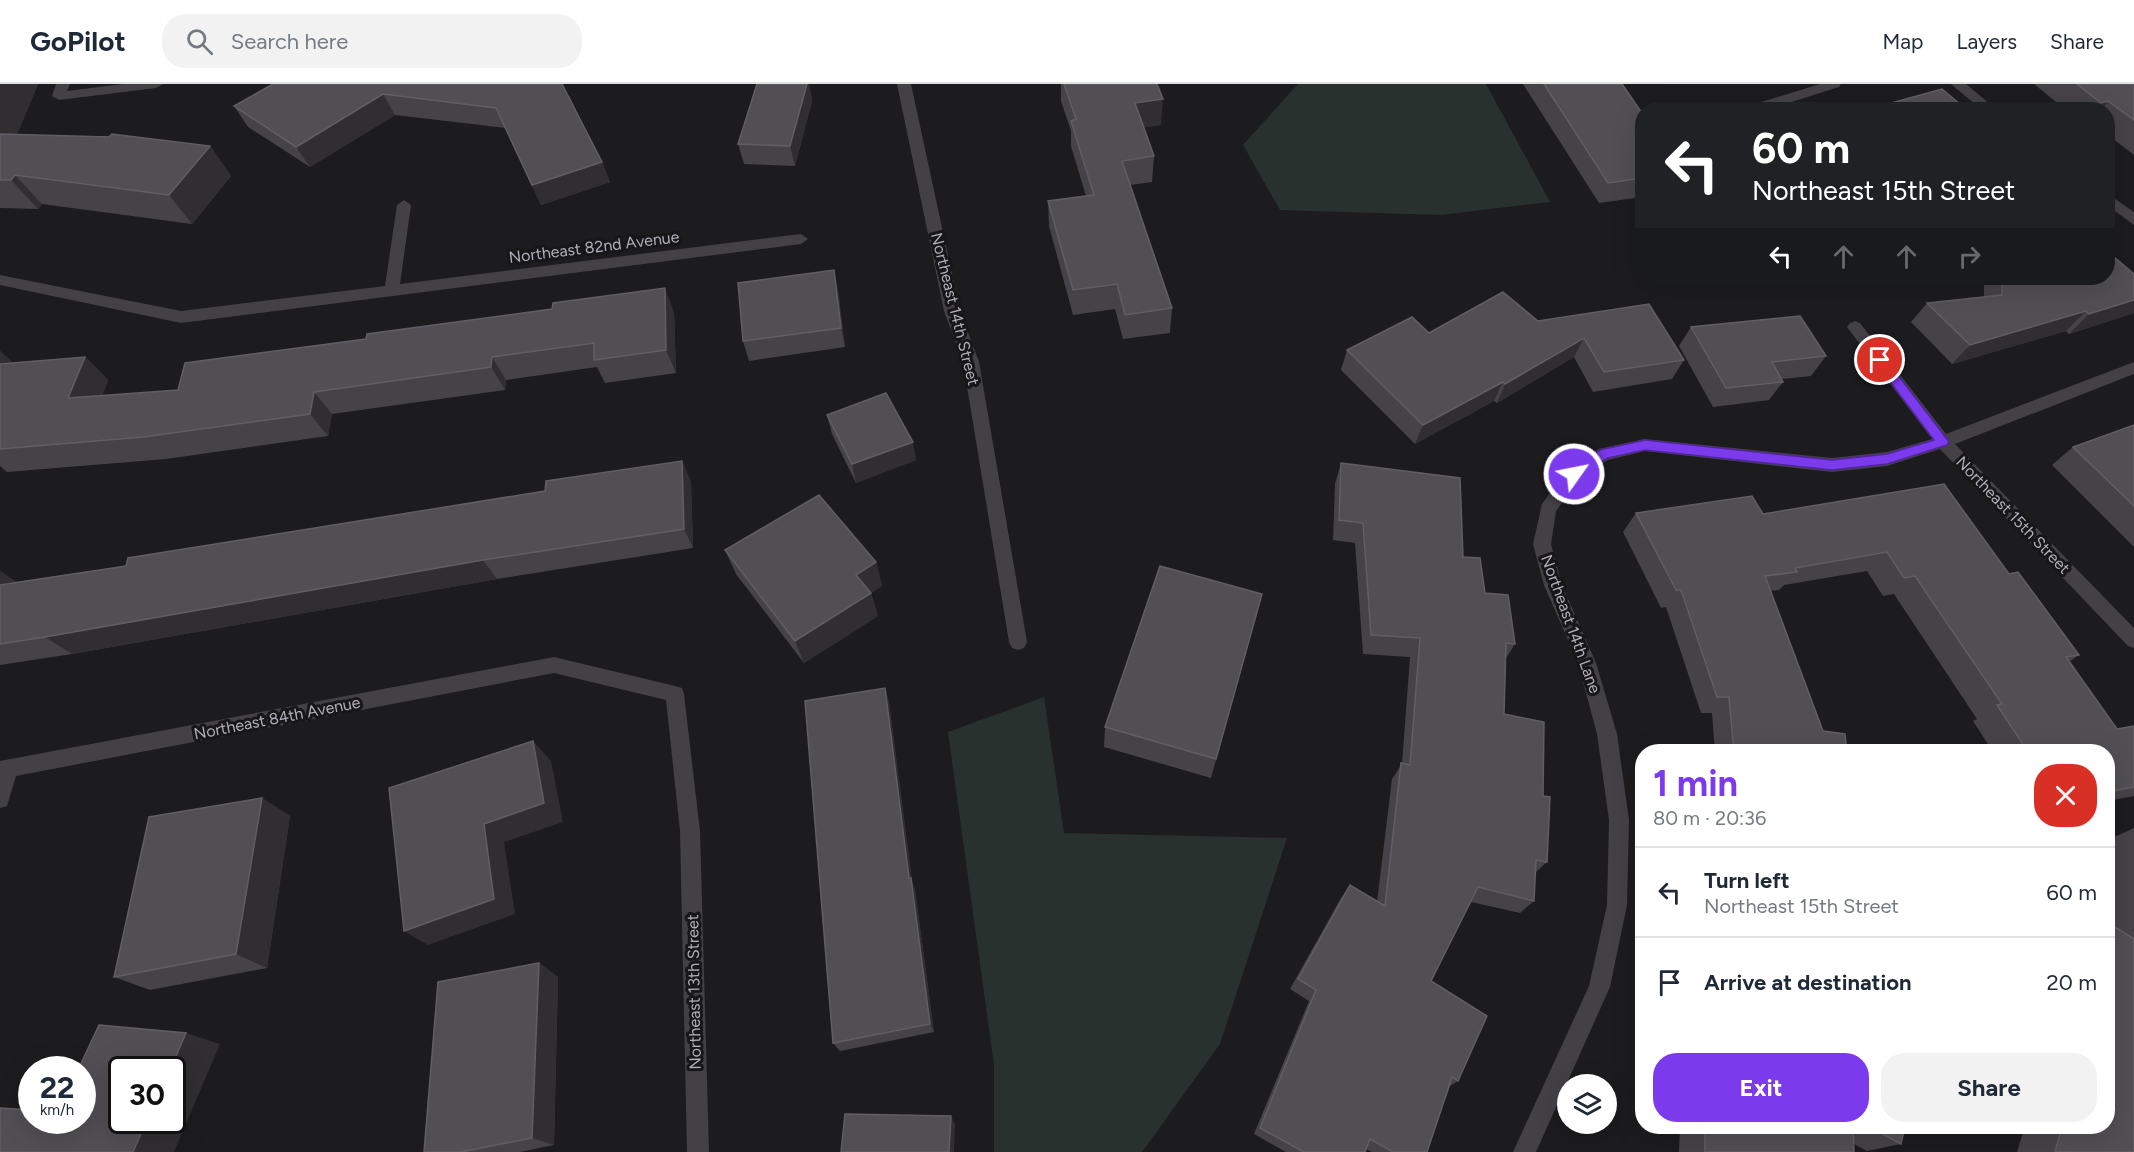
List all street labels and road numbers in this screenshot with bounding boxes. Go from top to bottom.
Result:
street label: Northeast 82nd Avenue [508,227,681,267]
street label: Northeast 14th Street [927,231,983,387]
street label: Northeast 15th Street [1952,452,2074,578]
street label: Northeast 14th Lane [1537,552,1605,696]
street label: Northeast 84th Avenue [192,692,362,743]
street label: Northeast 13th Street [683,914,705,1070]

